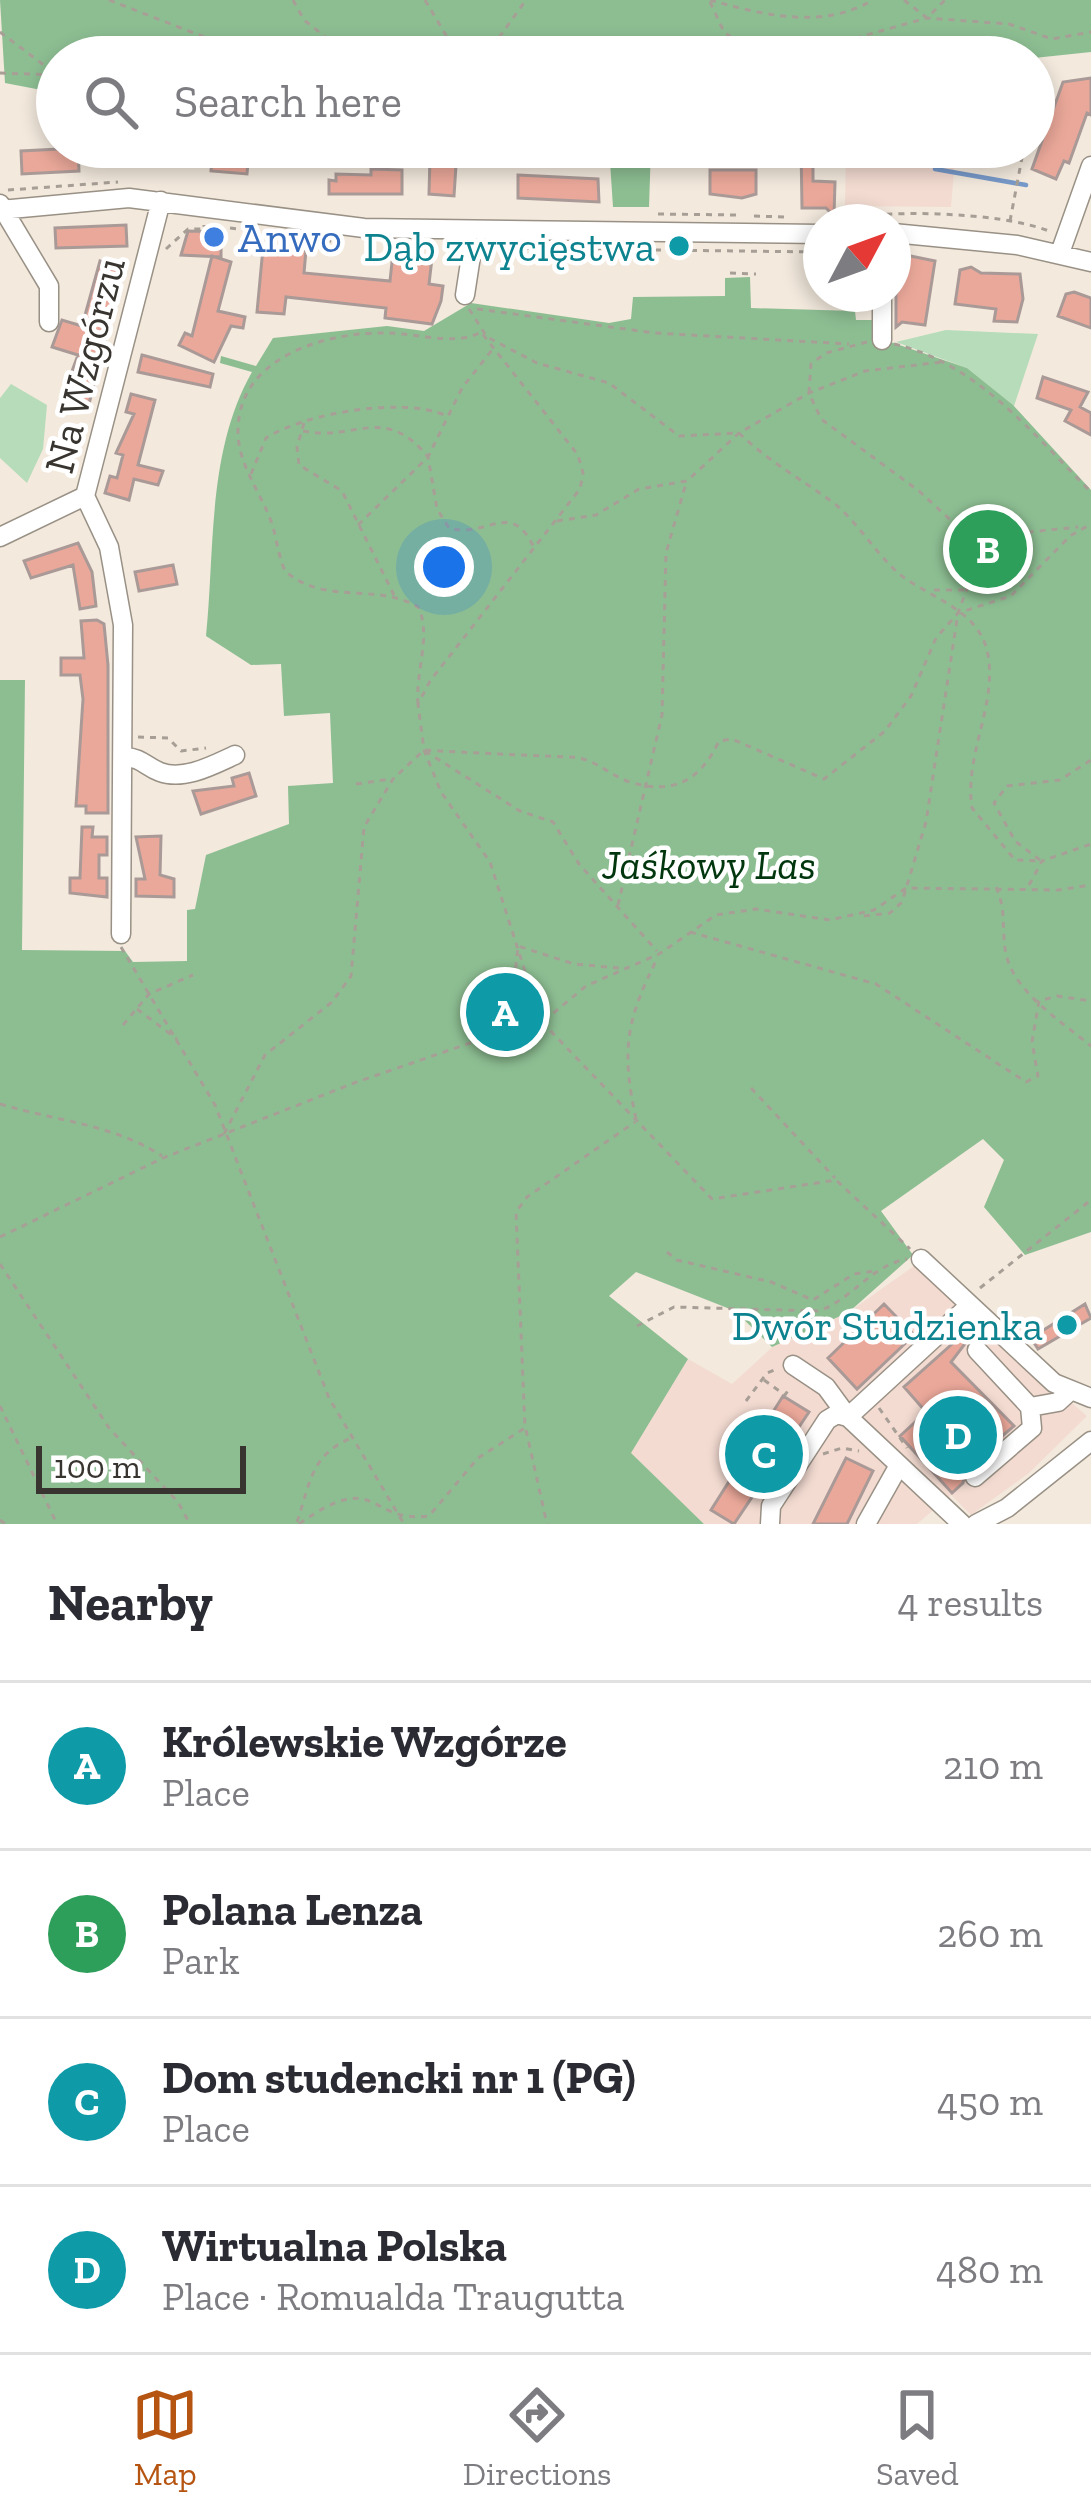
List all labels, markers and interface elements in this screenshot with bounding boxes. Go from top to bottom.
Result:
search box [36,36,1055,168]
icon: search [78,69,144,135]
text: Search here [174,75,402,129]
north arrow [803,204,911,312]
place label: Anwo [238,212,342,263]
place label: Dąb zwycięstwa [364,221,655,272]
marker: Anwo [201,224,227,250]
marker: Dąb zwycięstwa [666,233,692,259]
street label: Na Wzgórzu [33,252,136,478]
pin: B [949,504,1027,594]
your location [414,537,474,597]
park label: Jaśkowy Las [601,839,816,890]
pin: A [466,967,544,1057]
place label: Dwór Studzienka [732,1300,1043,1351]
marker: Dwór Studzienka [1054,1312,1080,1338]
pin: D [919,1390,997,1480]
pin: C [725,1409,803,1499]
scale bar [36,1440,246,1493]
text: 100 m [54,1447,141,1486]
text: Nearby [48,1572,213,1633]
text: 4 results [898,1579,1043,1626]
text: Królewskie Wzgórze [162,1715,567,1769]
text: A [74,1742,100,1789]
text: 210 m [943,1742,1043,1789]
text: Place [162,1769,250,1816]
text: Polana Lenza [162,1883,423,1937]
text: B [75,1910,99,1957]
text: 260 m [937,1910,1043,1957]
text: Park [162,1937,239,1984]
text: Dom studencki nr 1 (PG) [162,2051,635,2105]
text: C [74,2078,100,2125]
text: 450 m [937,2078,1043,2125]
text: Place [162,2105,250,2152]
text: Wirtualna Polska [162,2219,507,2273]
text: D [73,2246,101,2293]
text: 480 m [936,2246,1043,2293]
text: Place · Romualda Traugutta [162,2273,625,2320]
tab: Map [132,2382,198,2493]
tab: Directions [463,2382,612,2493]
tab: Saved [876,2382,959,2493]

